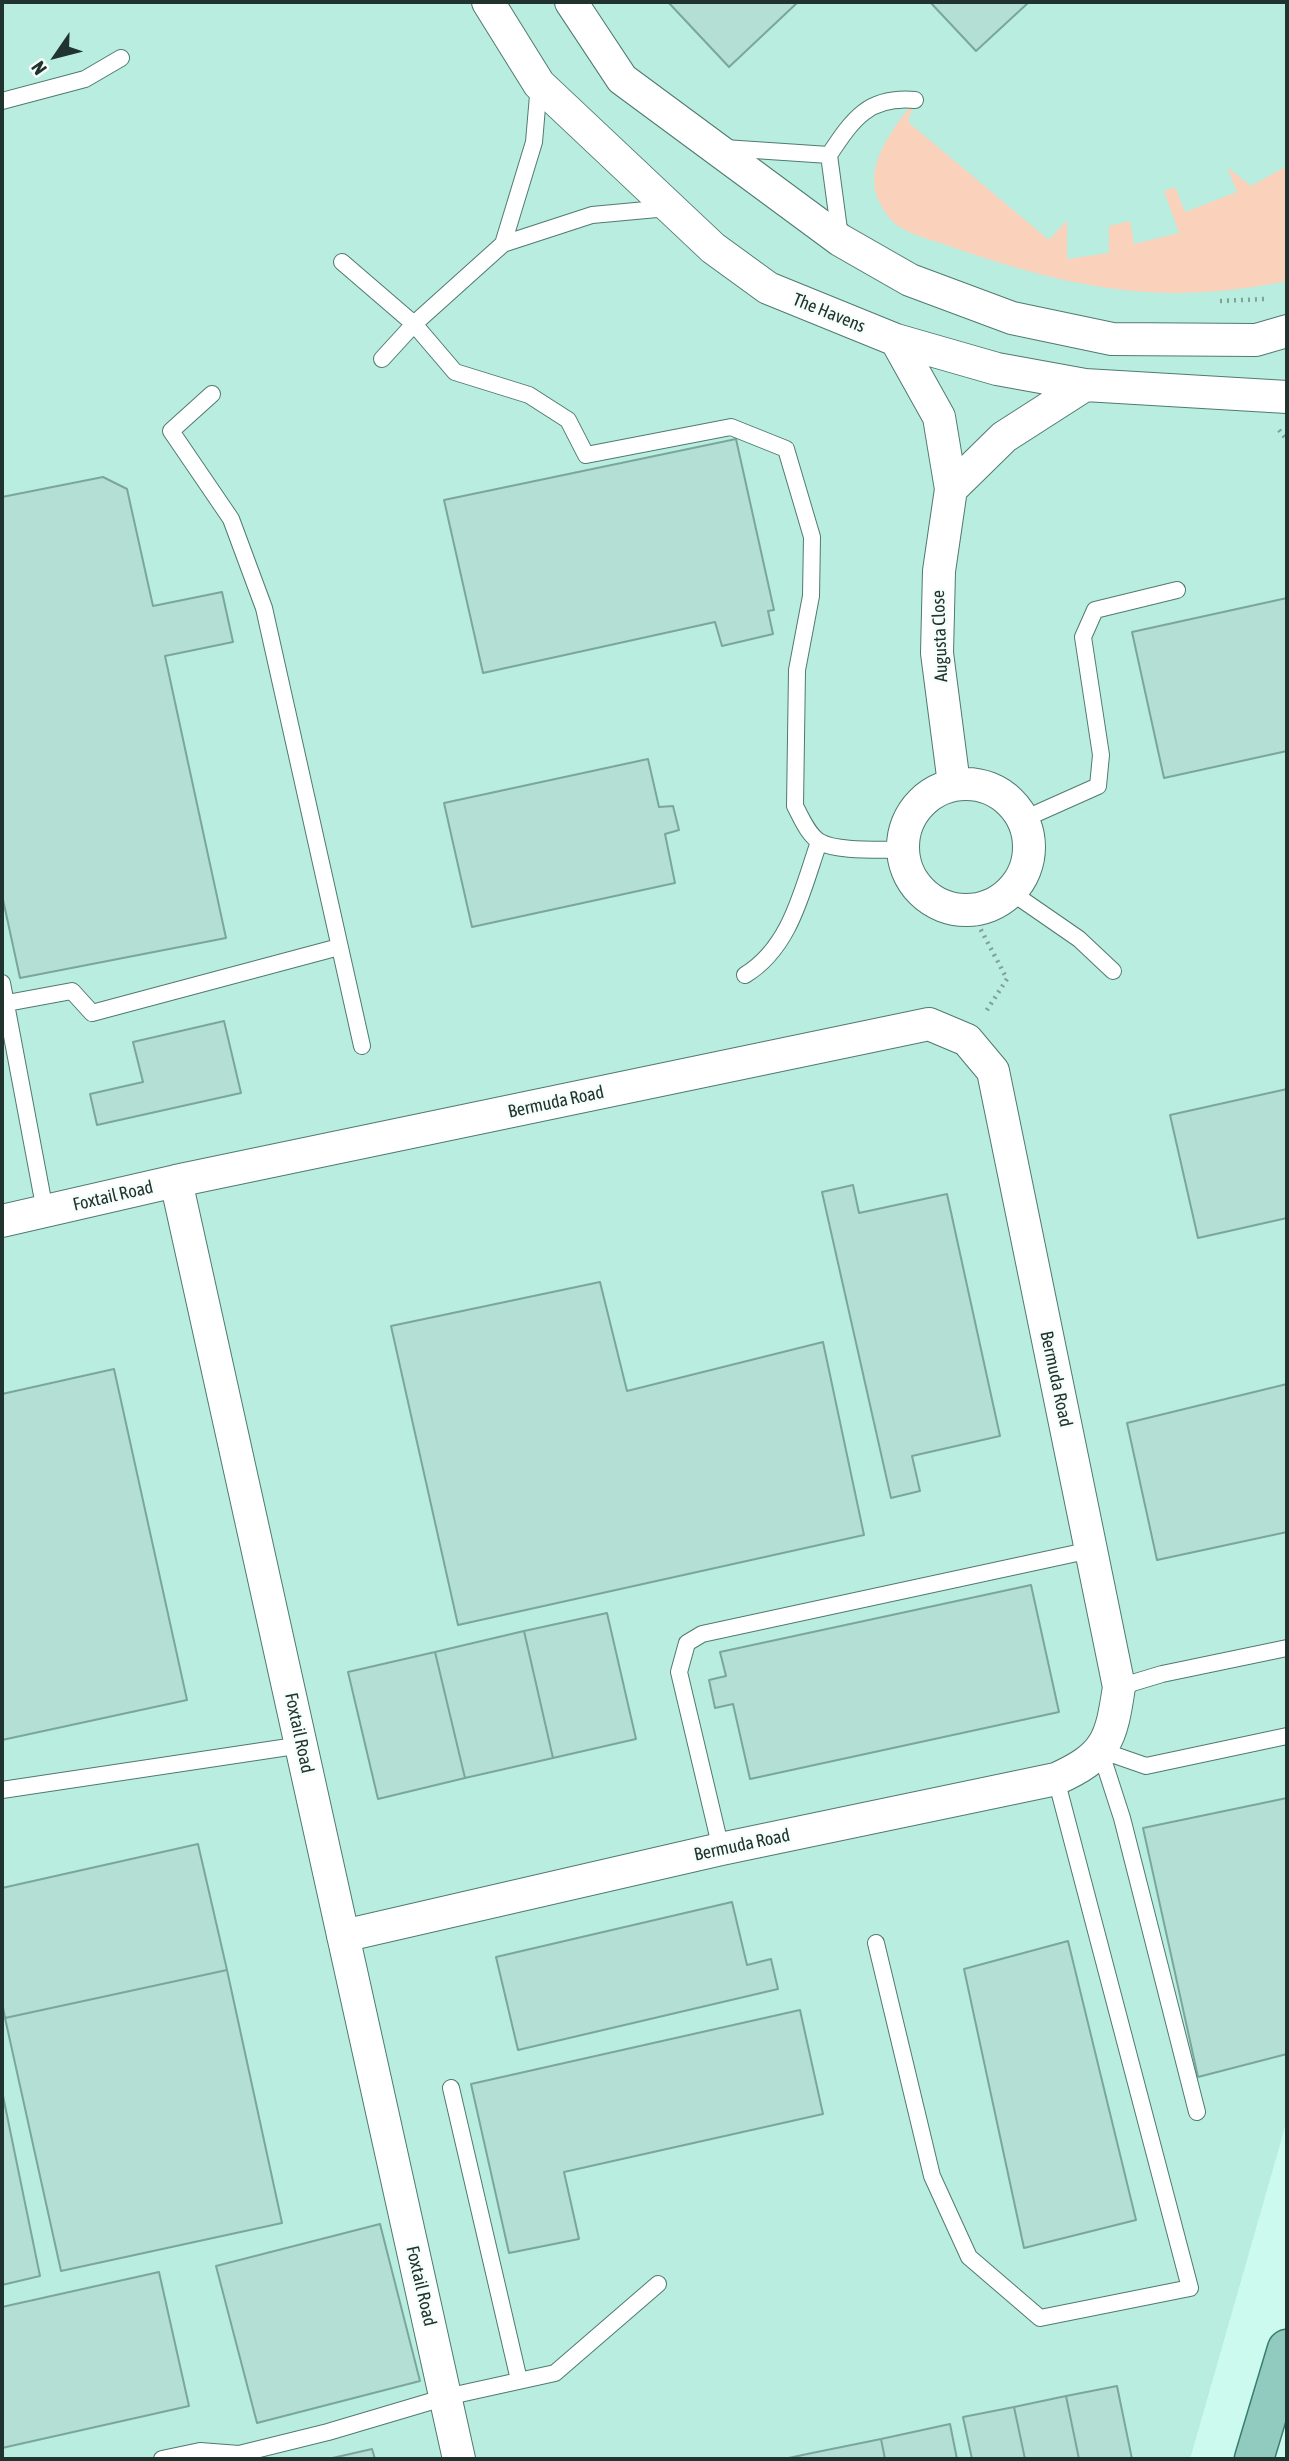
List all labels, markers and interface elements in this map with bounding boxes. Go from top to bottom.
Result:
north arrow [21,21,91,91]
text: N [27,57,51,79]
street label: The Havens [790,289,868,337]
street label: Augusta Close [928,590,952,682]
street label: Bermuda Road [506,1081,606,1123]
street label: Foxtail Road [71,1176,155,1216]
street label: Bermuda Road [1035,1329,1077,1429]
street label: Foxtail Road [280,1691,318,1775]
street label: Bermuda Road [692,1824,792,1866]
street label: Foxtail Road [401,2244,441,2328]

